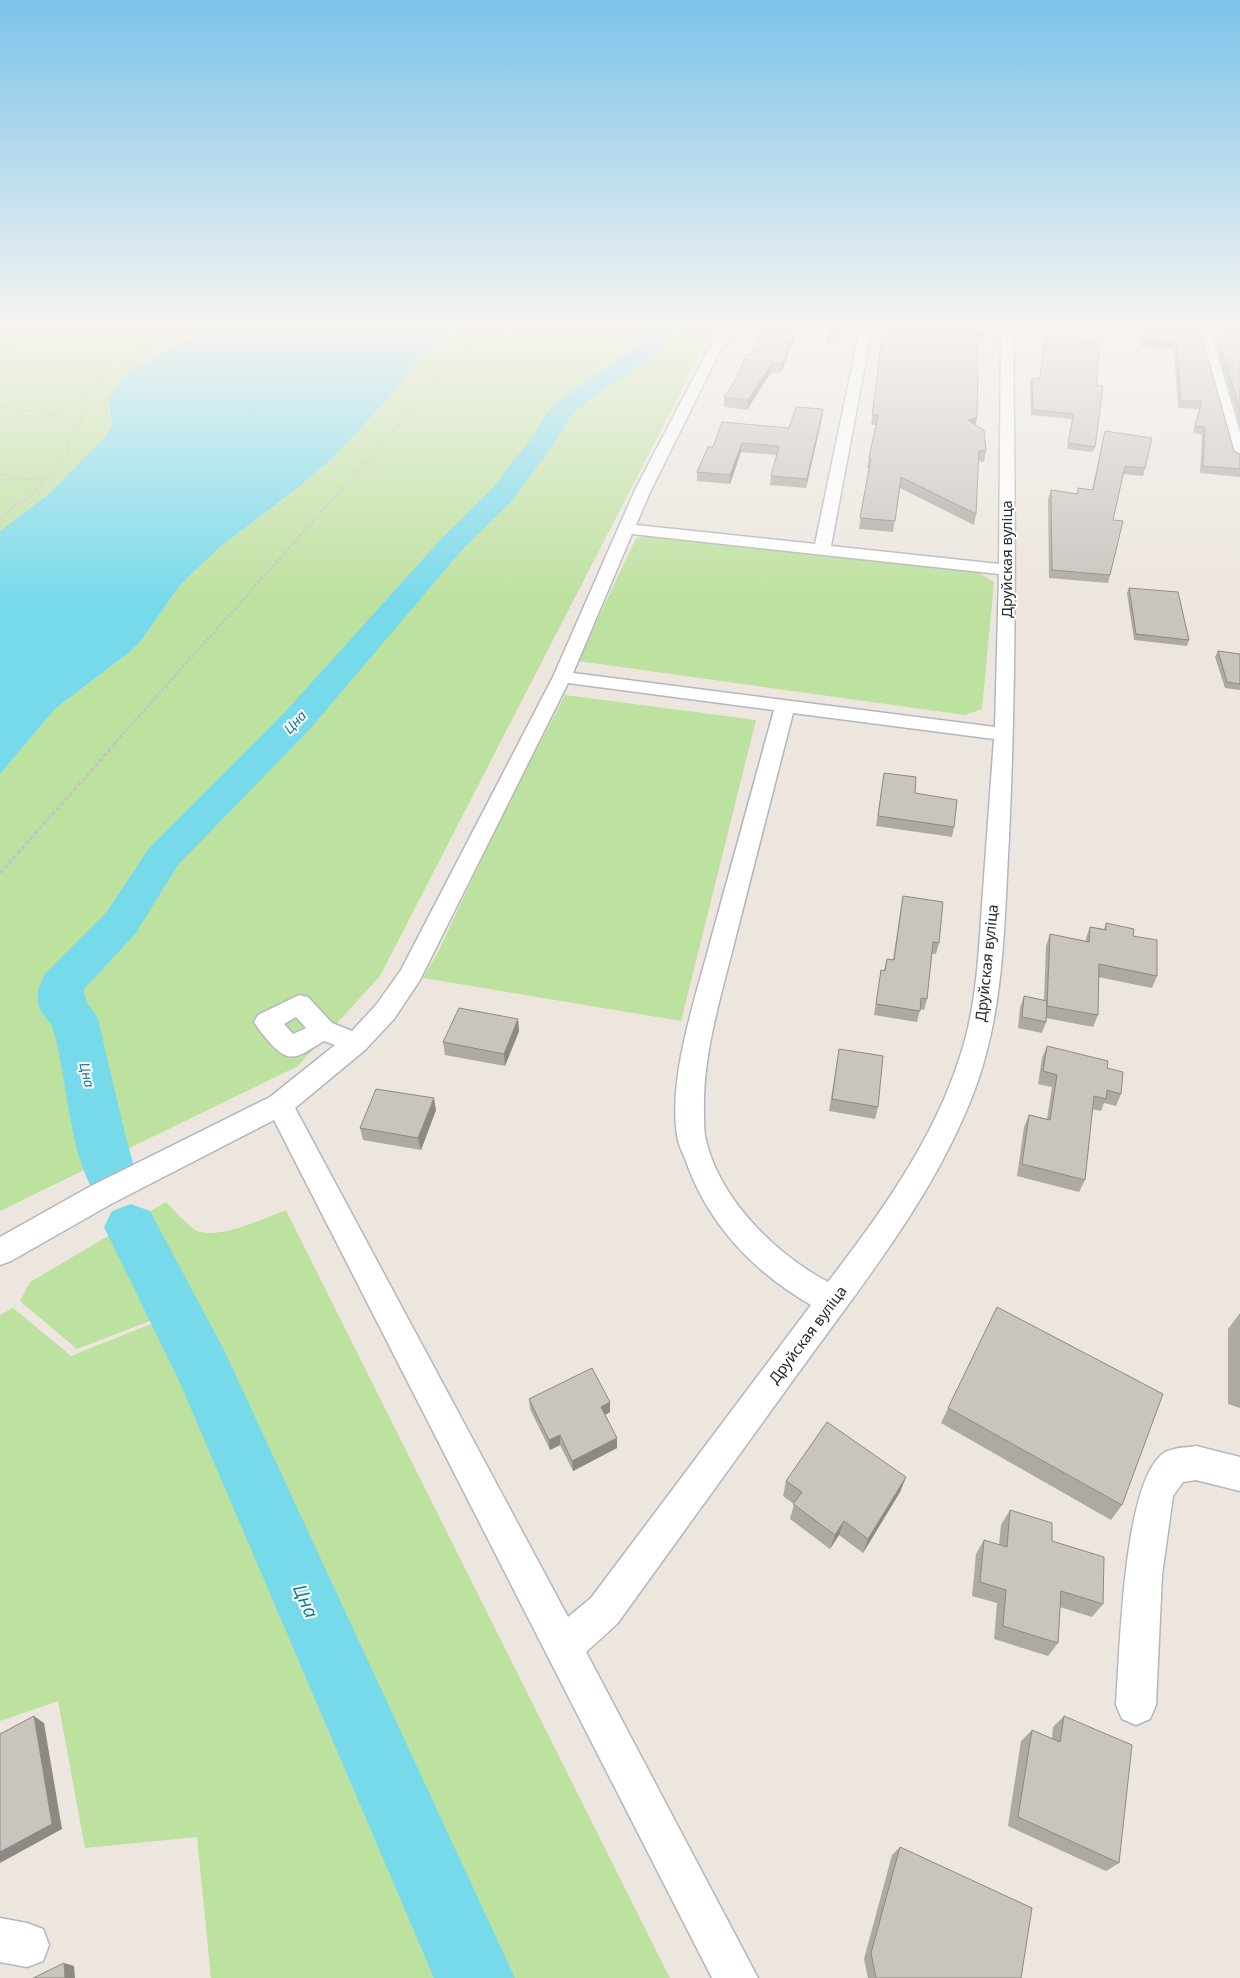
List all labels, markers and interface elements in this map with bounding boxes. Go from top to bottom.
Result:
street label: Друйская вуліца [996,500,1016,618]
water label: Цна [279,706,310,737]
street label: Друйская вуліца [970,903,1002,1023]
water label: Цна [75,1060,100,1089]
street label: Друйская вуліца [764,1281,851,1387]
water label: Цна [287,1580,325,1622]

